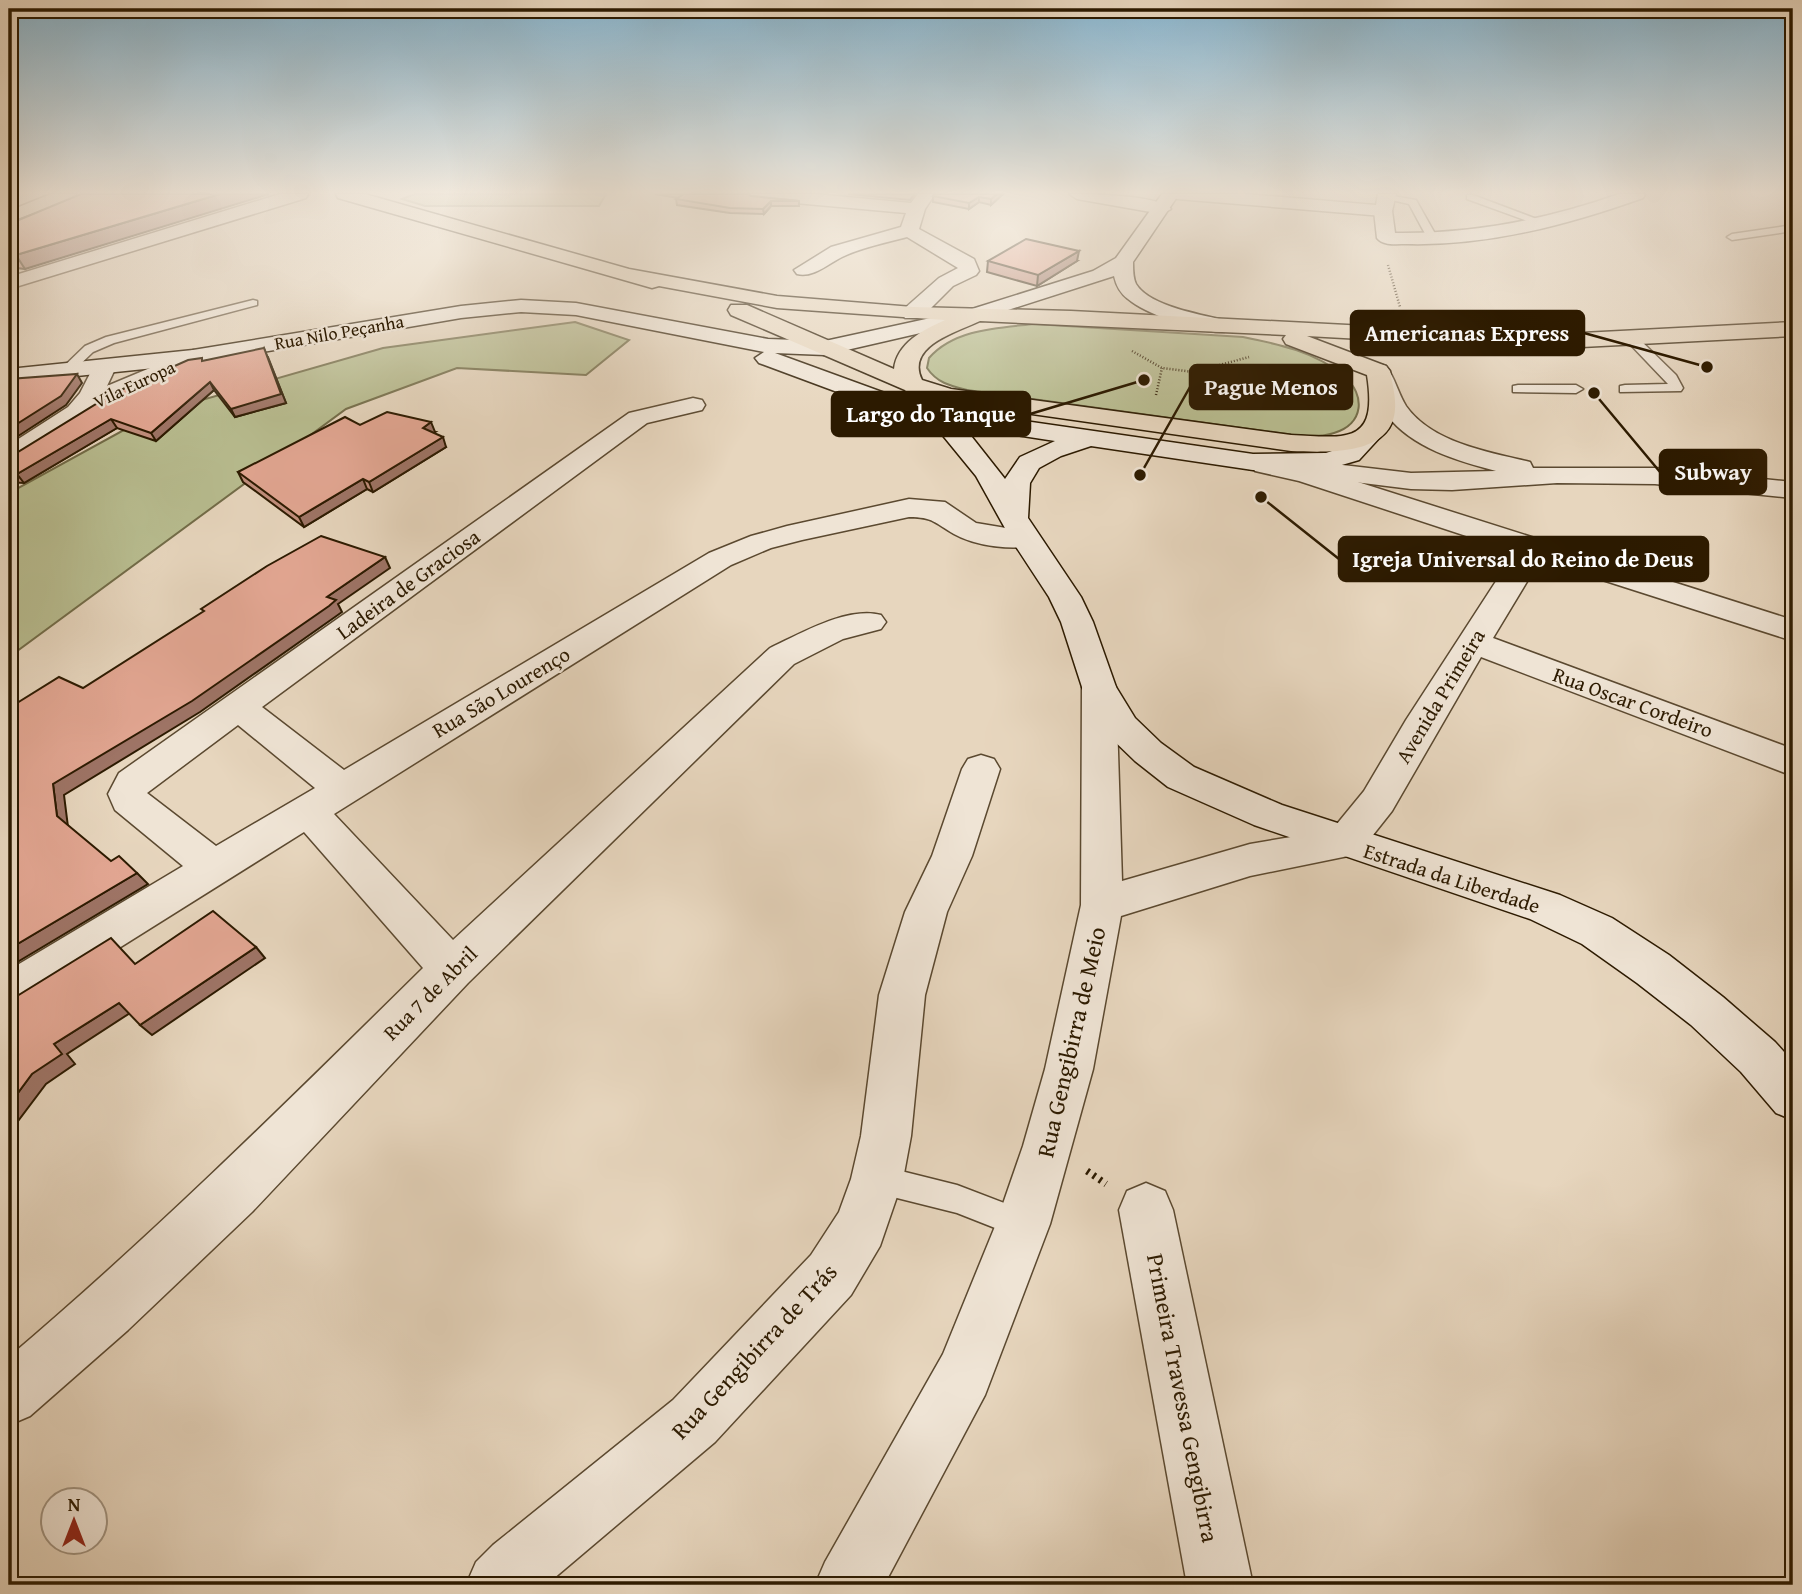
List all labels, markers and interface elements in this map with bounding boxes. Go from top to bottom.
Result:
street label: Rua Nilo Peçanha [272,307,406,357]
callout: Americanas Express [1351,311,1584,355]
text: Americanas Express [1365,316,1570,349]
street label: Vila Europa [89,353,180,415]
callout: Pague Menos [1190,365,1352,409]
text: Pague Menos [1204,370,1338,403]
callout: Largo do Tanque [832,392,1030,436]
text: Largo do Tanque [846,397,1016,430]
callout: Subway [1660,450,1766,494]
text: Subway [1674,455,1752,488]
street label: Ladeira de Graciosa [330,521,486,647]
callout: Igreja Universal do Reino de Deus [1339,537,1708,581]
text: Igreja Universal do Reino de Deus [1352,542,1694,575]
street label: Avenida Primeira [1388,623,1492,769]
street label: Rua São Lourenço [426,639,576,745]
street label: Rua Oscar Cordeiro [1549,659,1717,745]
street label: Estrada da Liberdade [1360,835,1544,921]
street label: Rua Gengibirra de Meio [1027,923,1115,1161]
street label: Rua 7 de Abril [376,939,484,1047]
street label: Primeira Travessa Gengibirra [1138,1251,1228,1546]
street label: Rua Gengibirra de Trás [663,1255,845,1447]
north arrow [38,1486,108,1556]
text: N [68,1490,81,1518]

